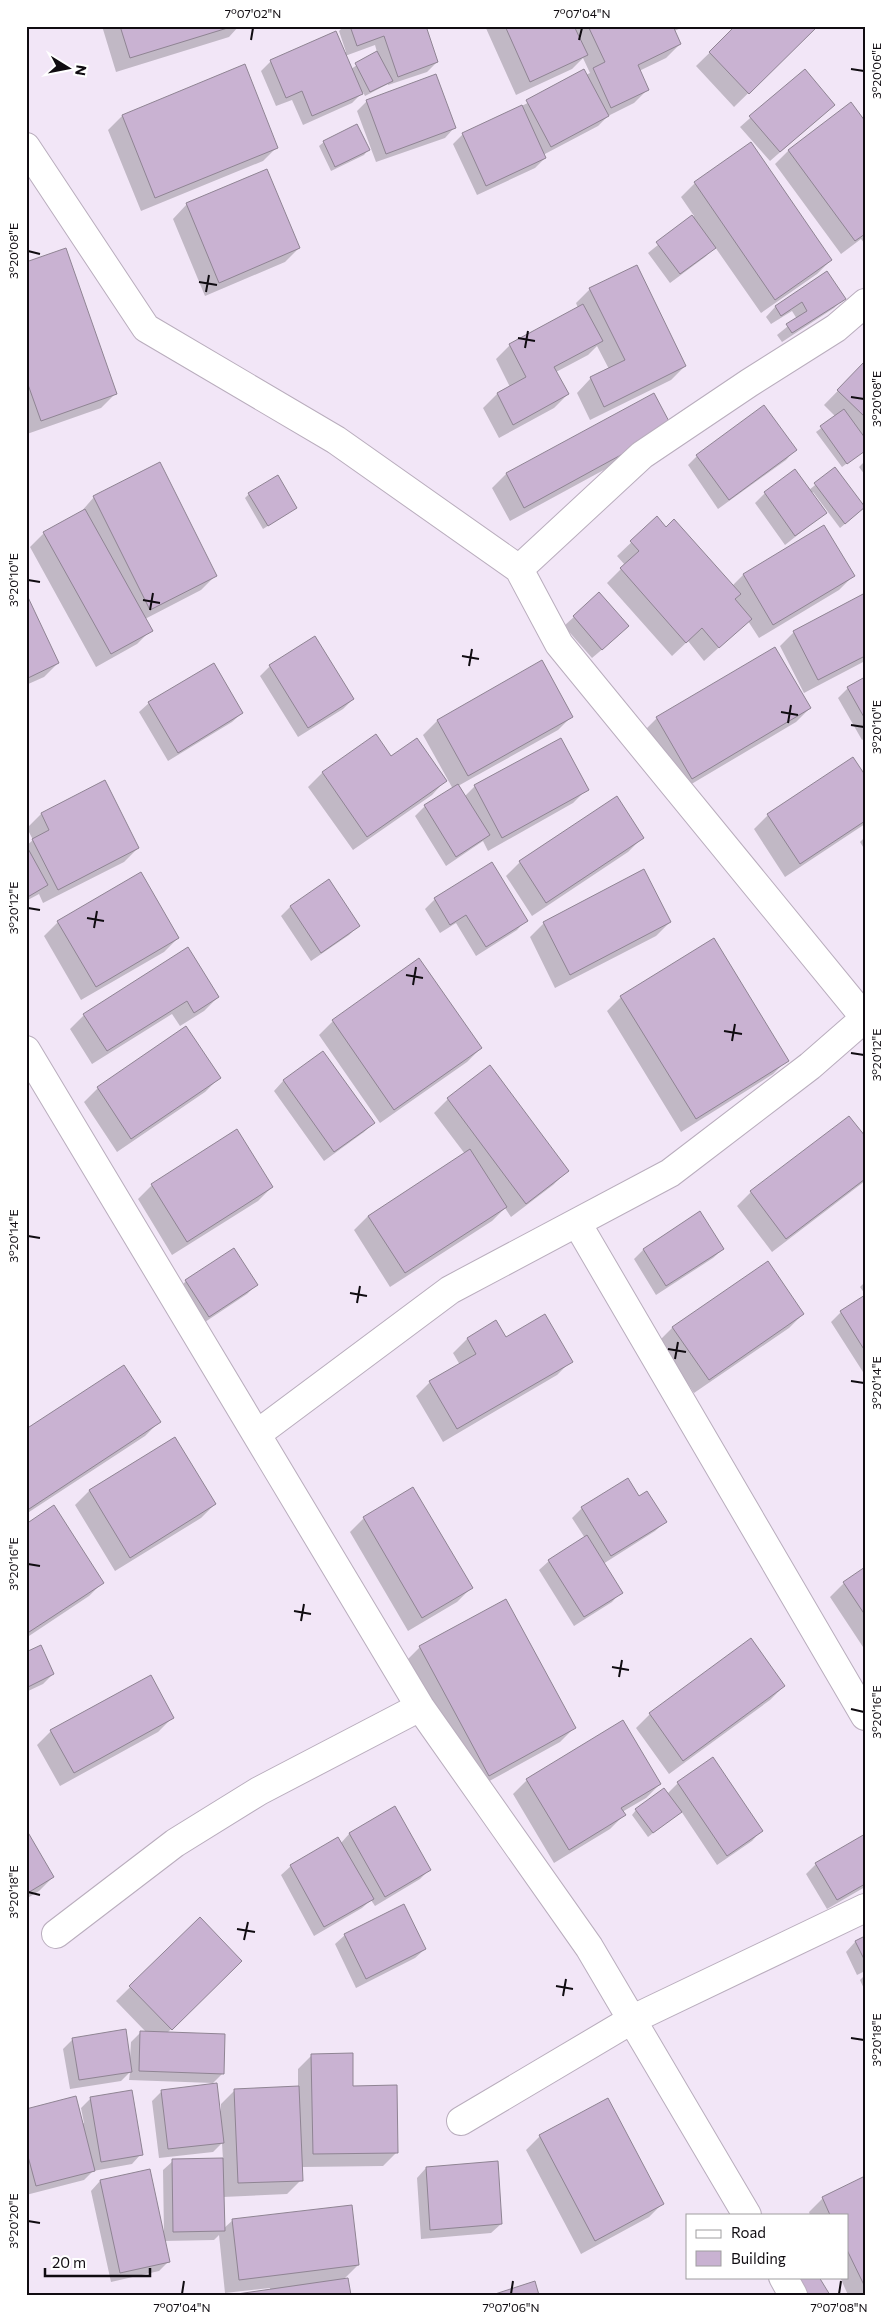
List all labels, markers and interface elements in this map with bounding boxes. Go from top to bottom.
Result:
text: 7°07'02"N [225,6,281,20]
text: 7°07'04"N [553,6,611,20]
north arrow [42,42,92,92]
text: 3°20'06"E [869,43,883,99]
text: N [72,64,91,77]
text: 3°20'08"E [6,223,20,279]
text: 3°20'08"E [869,371,883,427]
text: 3°20'10"E [6,553,20,607]
text: 3°20'10"E [869,700,883,754]
text: 3°20'12"E [6,882,20,934]
text: 3°20'12"E [869,1029,883,1081]
text: 3°20'14"E [6,1209,20,1263]
text: 3°20'14"E [869,1356,883,1410]
text: 3°20'16"E [6,1537,20,1591]
text: 3°20'16"E [869,1685,883,1739]
text: 3°20'18"E [6,1865,20,1919]
text: 3°20'18"E [869,2013,883,2067]
text: 3°20'20"E [6,2193,20,2249]
legend [686,2214,848,2278]
text: Road [731,2223,766,2241]
scale bar [45,2246,150,2278]
text: Building [731,2249,786,2267]
text: 20 m [52,2253,86,2271]
text: 7°07'04"N [153,2300,211,2314]
text: 7°07'06"N [482,2300,540,2314]
text: 7°07'08"N [810,2300,868,2314]

